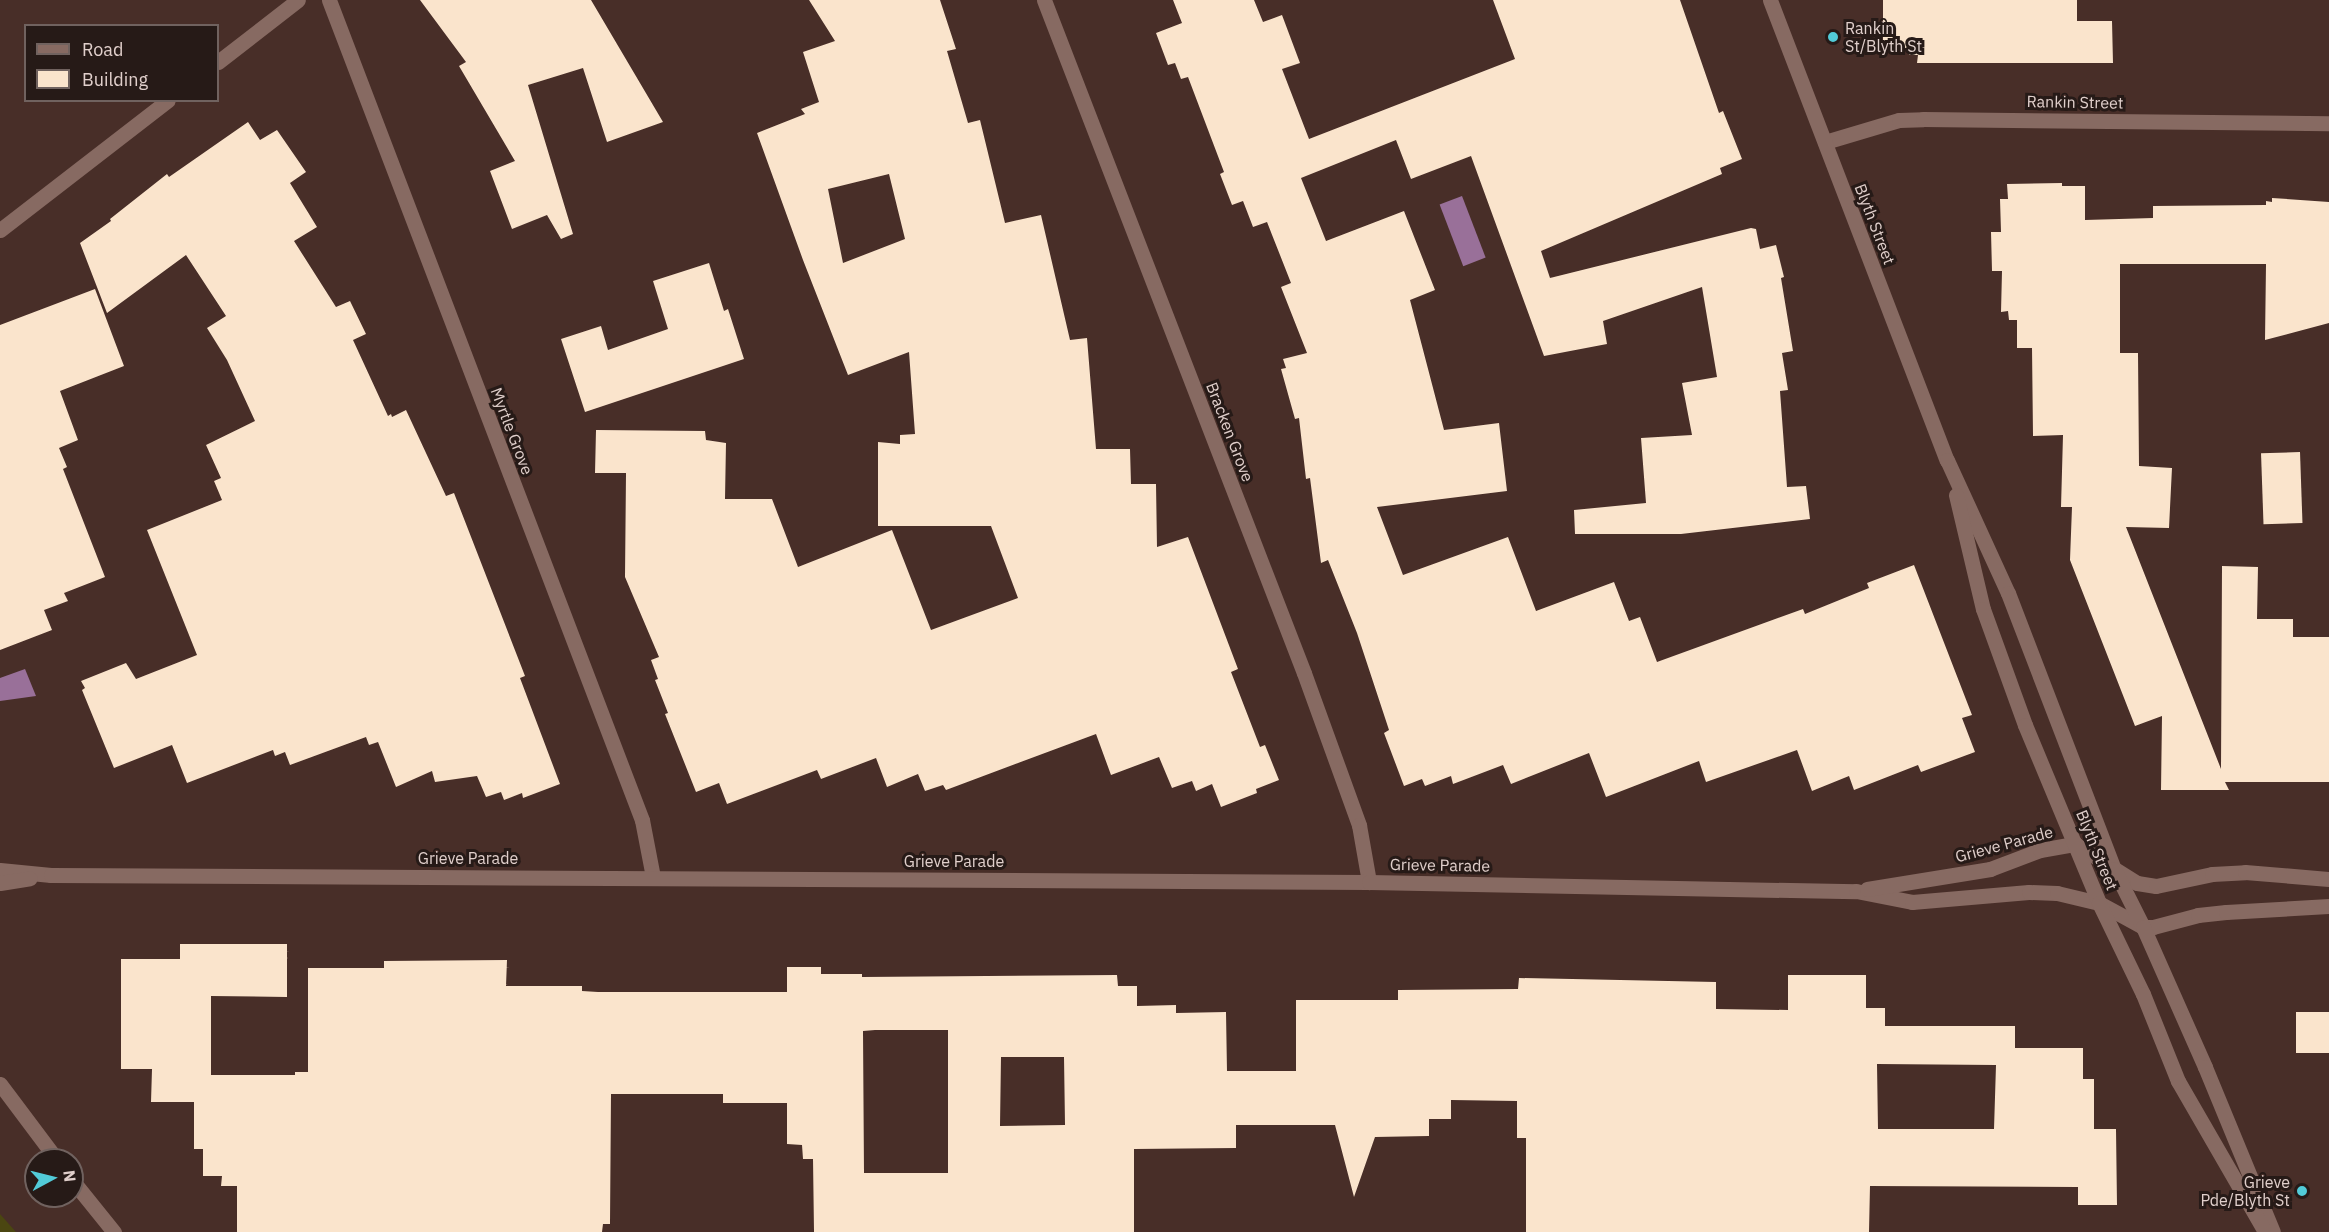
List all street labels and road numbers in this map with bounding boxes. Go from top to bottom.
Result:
street label: Rankin Street [2026,92,2124,112]
street label: Blyth Street [1851,181,1899,267]
street label: Bracken Grove [1202,380,1258,484]
street label: Myrtle Grove [487,385,537,477]
street label: Blyth Street [2072,807,2122,893]
street label: Grieve Parade [1953,822,2055,866]
street label: Grieve Parade [418,848,518,868]
street label: Grieve Parade [904,851,1004,871]
street label: Grieve Parade [1390,855,1490,875]

